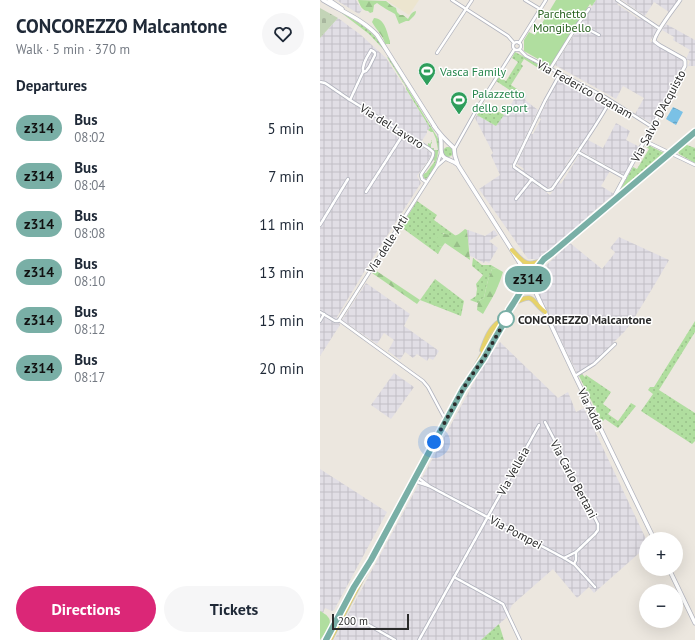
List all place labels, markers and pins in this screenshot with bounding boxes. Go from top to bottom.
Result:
sports icon: Vasca Family [417,61,437,86]
place label: Vasca Family [439,64,506,79]
place label: Palazzetto dello sport [472,86,528,115]
sports icon: Palazzetto dello sport [449,90,469,115]
marker: CONCOREZZO Malcantone [497,310,515,328]
place label: CONCOREZZO Malcantone [518,312,652,327]

